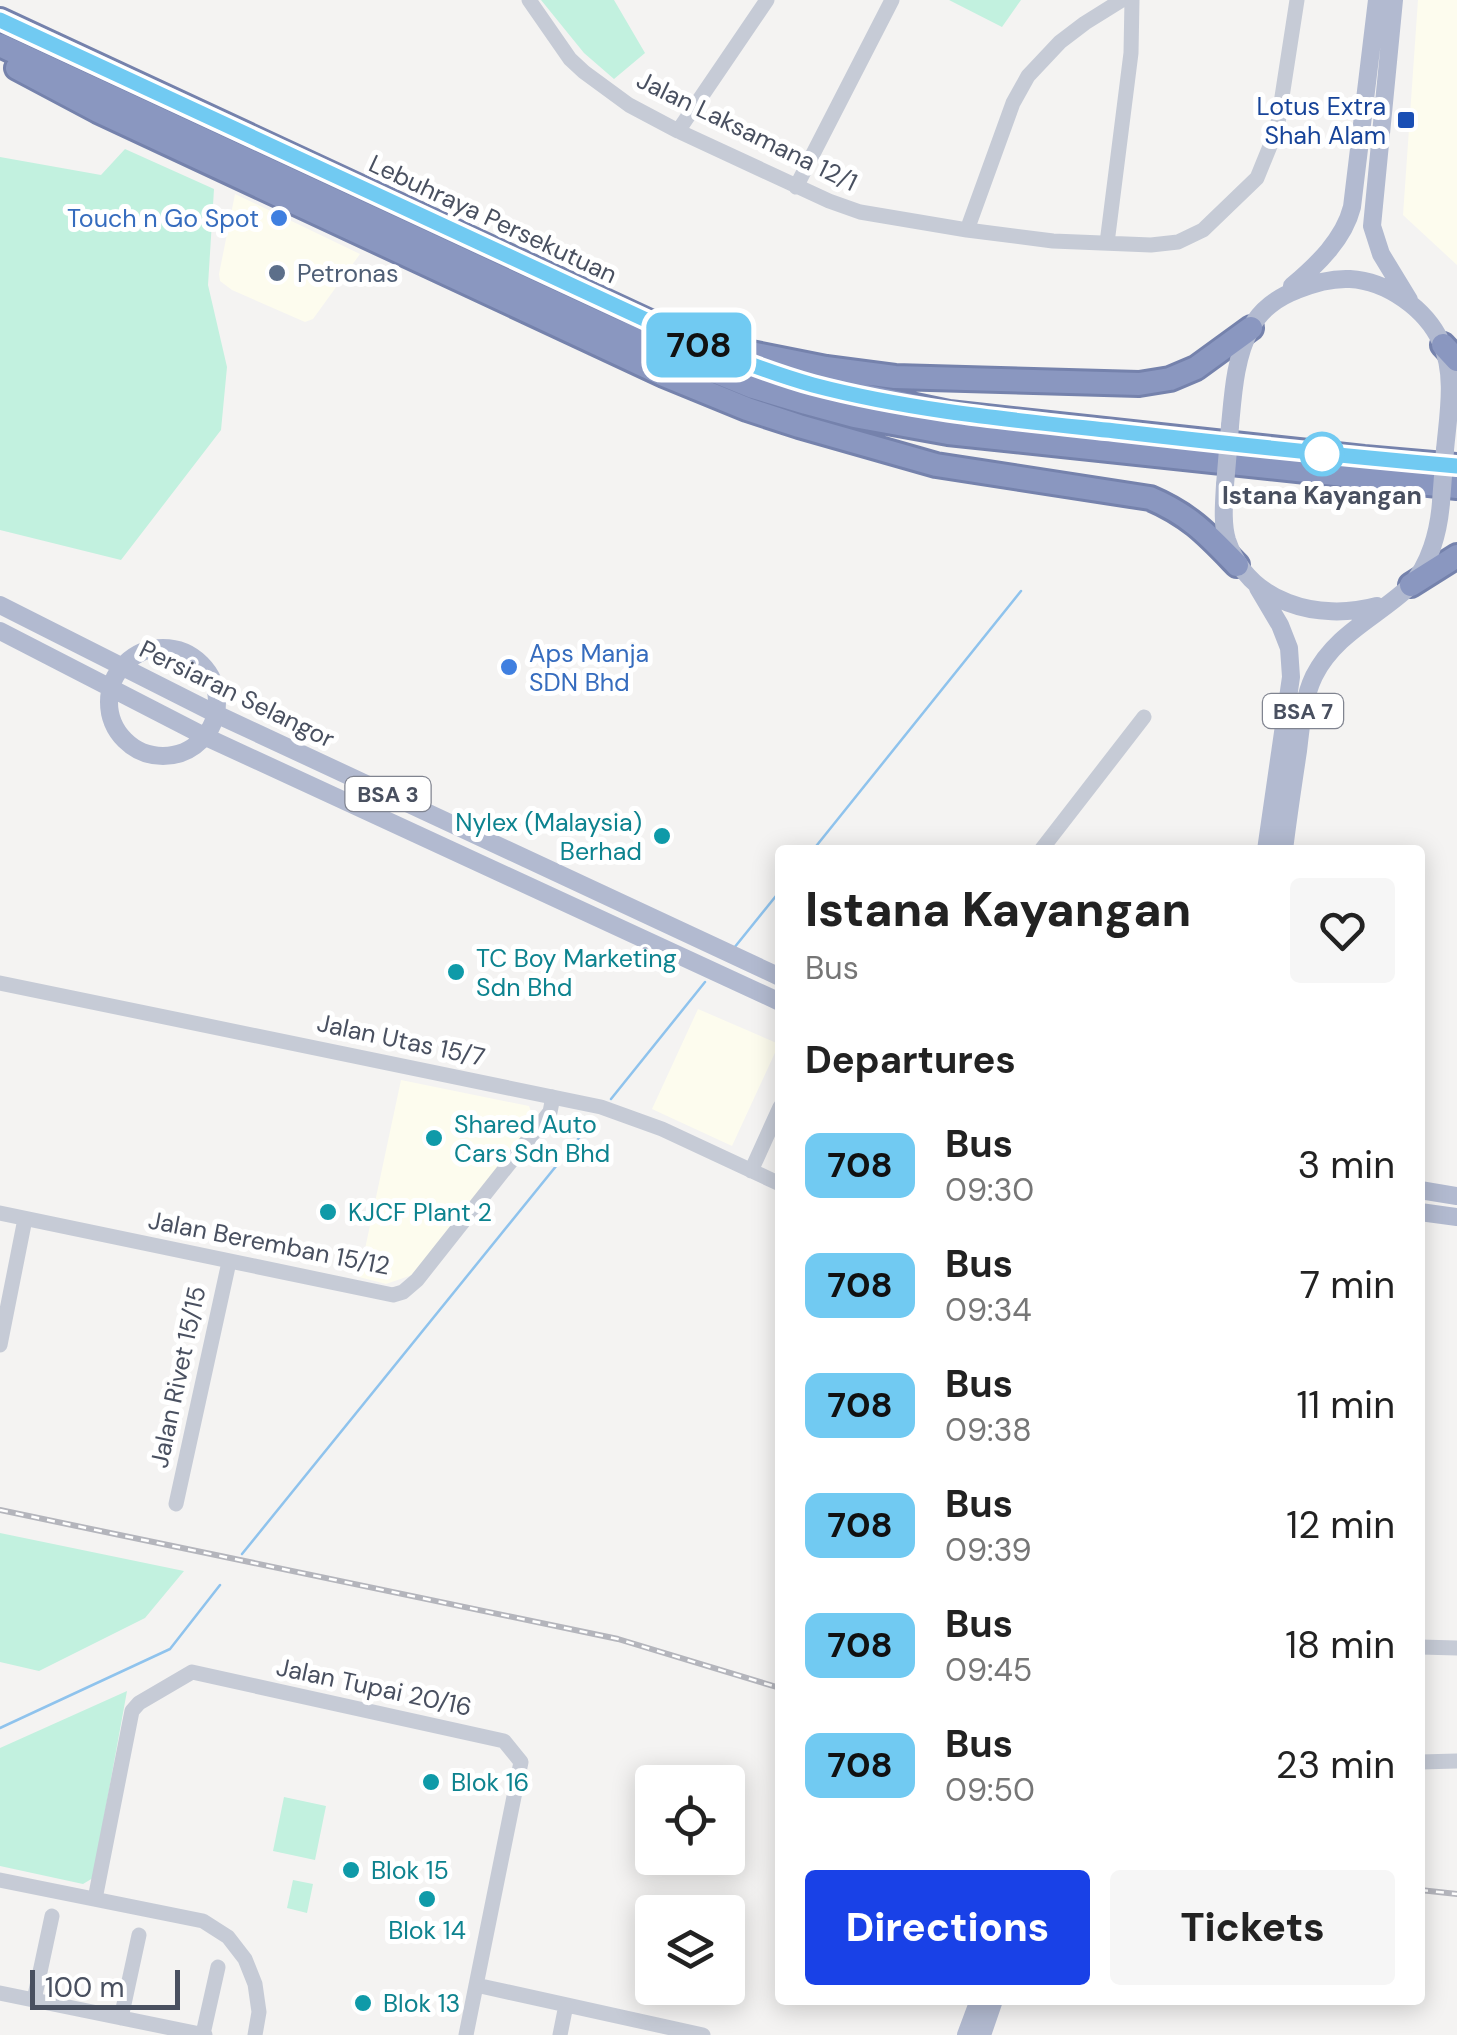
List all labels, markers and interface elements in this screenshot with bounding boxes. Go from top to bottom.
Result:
street label: Jalan Laksamana 12/1 [631,63,863,199]
place label: Lotus Extra Shah Alam [1257,90,1386,152]
marker: Lotus Extra Shah Alam [1395,109,1417,131]
street label: Lebuhraya Persekutuan [364,147,622,291]
place label: Touch n Go Spot [67,202,259,235]
marker: Touch n Go Spot [268,207,290,229]
place label: Petronas [297,257,398,290]
marker: Petronas [266,262,288,284]
line badge: 708 [642,312,756,378]
text: 708 [666,322,732,368]
marker: Istana Kayangan [1301,433,1343,475]
place label: Istana Kayangan [1222,479,1422,512]
street label: Persiaran Selangor [134,632,340,756]
place label: Aps Manja SDN Bhd [529,637,649,699]
marker: Aps Manja SDN Bhd [498,656,520,678]
road number: BSA 7 [1263,694,1343,728]
road number: BSA 3 [346,777,430,811]
place label: Nylex (Malaysia) Berhad [455,806,642,868]
marker: Nylex (Malaysia) Berhad [651,825,673,847]
text: Istana Kayangan [805,878,1191,941]
button: heart [1290,878,1395,983]
place label: TC Boy Marketing Sdn Bhd [476,942,677,1004]
text: Bus [805,947,859,989]
marker: TC Boy Marketing Sdn Bhd [445,961,467,983]
street label: Jalan Utas 15/7 [314,1006,488,1074]
text: Departures [805,1035,1016,1085]
place label: Shared Auto Cars Sdn Bhd [454,1108,610,1170]
text: Bus [945,1119,1013,1169]
marker: Shared Auto Cars Sdn Bhd [423,1127,445,1149]
text: 3 min [1298,1140,1395,1190]
text: 708 [827,1142,893,1188]
text: 09:30 [945,1169,1034,1211]
place label: KJCF Plant 2 [348,1196,492,1229]
marker: KJCF Plant 2 [317,1201,339,1223]
street label: Jalan Beremban 15/12 [145,1203,393,1283]
text: Bus [945,1239,1013,1289]
text: 7 min [1300,1260,1395,1310]
text: 708 [827,1262,893,1308]
street label: Jalan Rivet 15/15 [143,1283,213,1471]
text: 09:34 [945,1289,1032,1331]
text: Bus [945,1359,1013,1409]
text: 11 min [1296,1380,1395,1430]
text: 708 [827,1382,893,1428]
text: 09:38 [945,1409,1032,1451]
text: Bus [945,1479,1013,1529]
text: 12 min [1286,1500,1395,1550]
text: 708 [827,1502,893,1548]
text: 09:39 [945,1529,1032,1571]
text: Bus [945,1599,1013,1649]
text: 18 min [1285,1620,1395,1670]
text: 708 [827,1622,893,1668]
text: 09:45 [945,1649,1032,1691]
street label: Jalan Tupai 20/16 [273,1650,475,1724]
text: Bus [945,1719,1013,1769]
text: 23 min [1276,1740,1395,1790]
text: 708 [827,1742,893,1788]
map controls [635,1765,745,2005]
button: locate [635,1765,745,1875]
place label: Blok 16 [451,1766,529,1799]
text: 09:50 [945,1769,1035,1811]
marker: Blok 16 [420,1771,442,1793]
place label: Blok 15 [371,1854,449,1887]
marker: Blok 15 [340,1859,362,1881]
button: Directions [805,1870,1090,1985]
button: Tickets [1110,1870,1395,1985]
marker: Blok 14 [416,1888,438,1910]
button: layers [635,1895,745,2005]
place label: Blok 14 [388,1914,466,1947]
scale bar [30,1965,180,2010]
text: 100 m [45,1969,124,2006]
place label: Blok 13 [383,1987,460,2020]
marker: Blok 13 [352,1992,374,2014]

